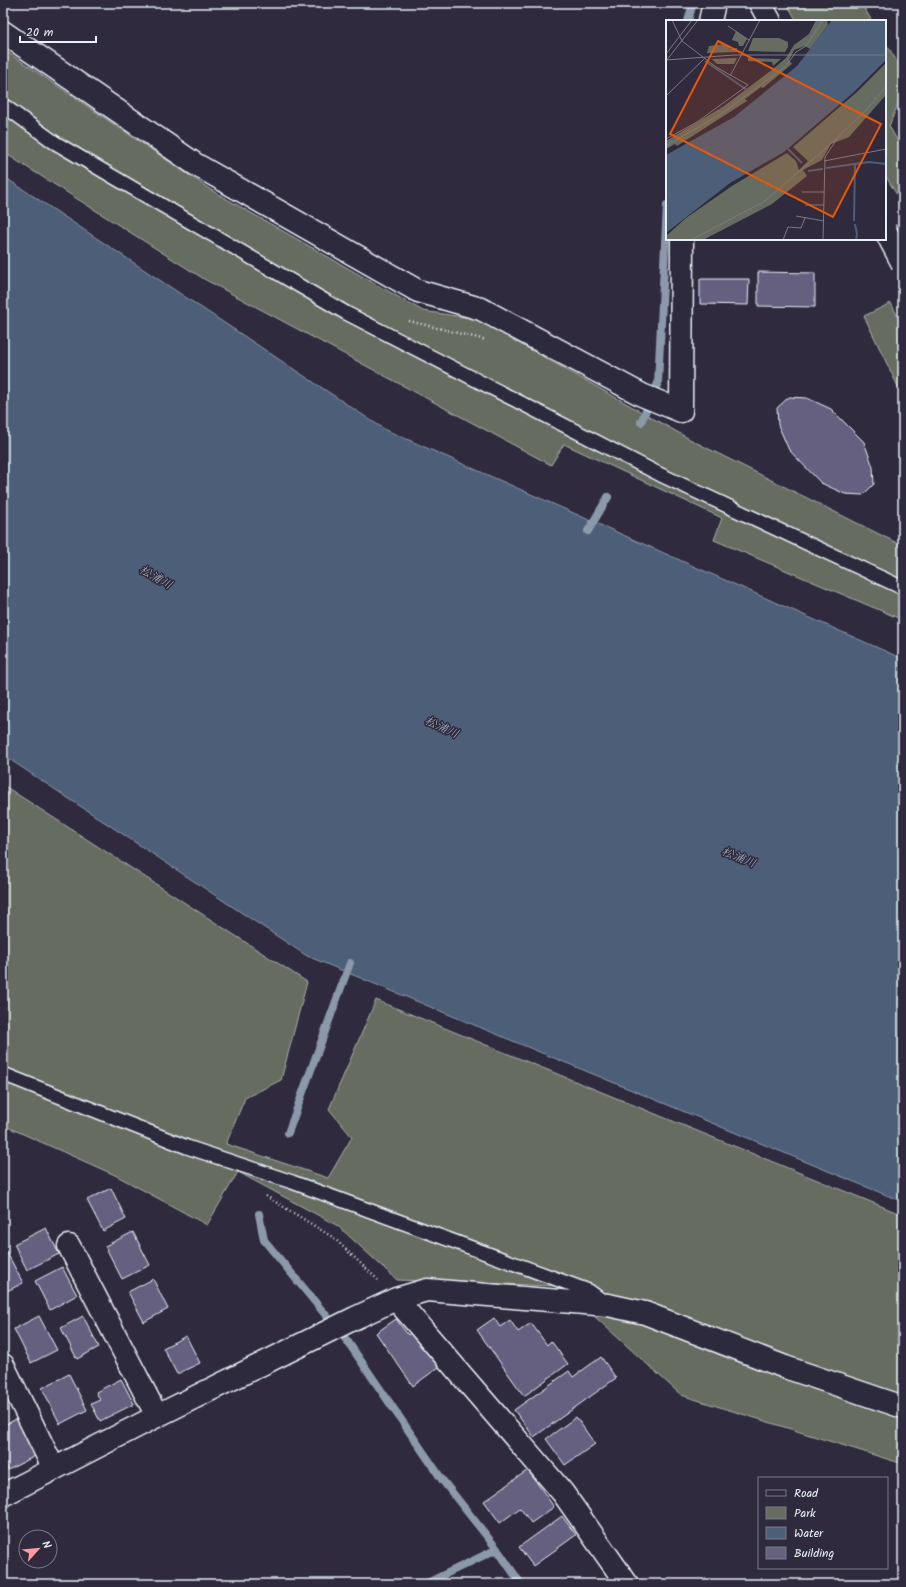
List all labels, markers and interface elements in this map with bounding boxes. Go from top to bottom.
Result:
scale bar [20,18,96,44]
inset map [666,20,886,240]
text: 20 m [26,23,54,42]
water label: 松浦川 [135,560,176,595]
water label: 松浦川 [421,711,462,744]
water label: 松浦川 [719,842,759,873]
legend [758,1477,888,1569]
text: Road [794,1484,819,1503]
text: Park [794,1504,816,1523]
text: Water [794,1524,824,1543]
north arrow [18,1529,58,1569]
text: N [36,1538,56,1552]
text: Building [794,1544,834,1563]

